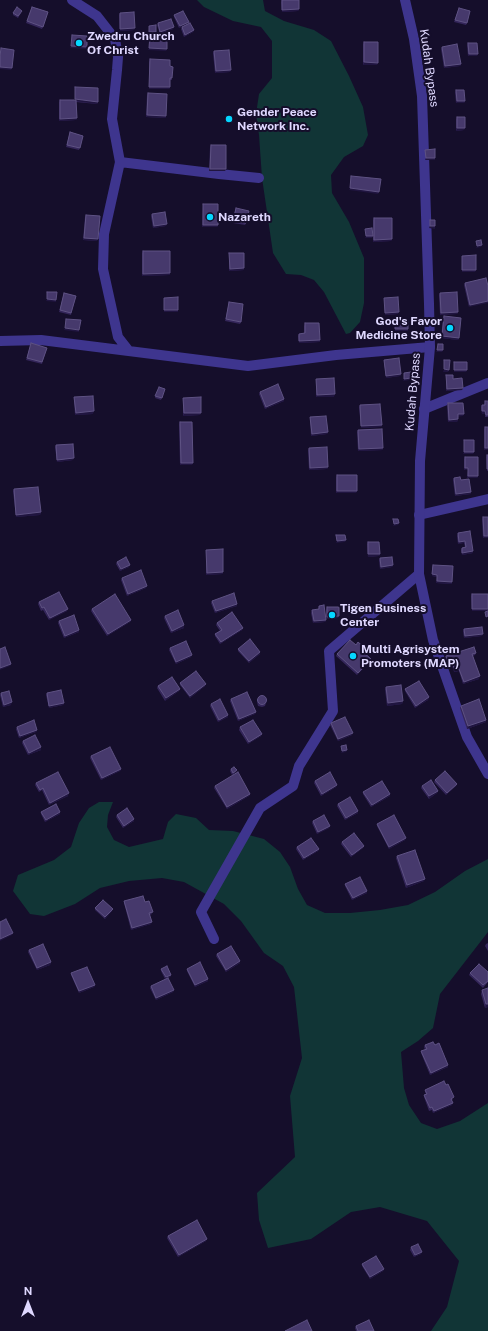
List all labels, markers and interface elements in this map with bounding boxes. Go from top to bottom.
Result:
street label: Kudah Bypass [416,28,442,108]
place label: Zwedru Church Of Christ [87,29,175,57]
marker: Zwedru Church Of Christ [74,38,84,48]
place label: Gender Peace Network Inc. [237,105,317,133]
marker: Gender Peace Network Inc. [224,114,234,124]
place label: Nazareth [218,210,271,224]
marker: Nazareth [205,212,215,222]
place label: God's Favor Medicine Store [356,314,442,342]
marker: God's Favor Medicine Store [445,323,455,333]
street label: Kudah Bypass [402,352,424,432]
place label: Tigen Business Center [340,601,426,629]
marker: Tigen Business Center [327,610,337,620]
place label: Multi Agrisystem Promoters (MAP) [361,642,459,670]
marker: Multi Agrisystem Promoters (MAP) [348,651,358,661]
north arrow [8,1283,48,1323]
text: N [24,1285,32,1297]

